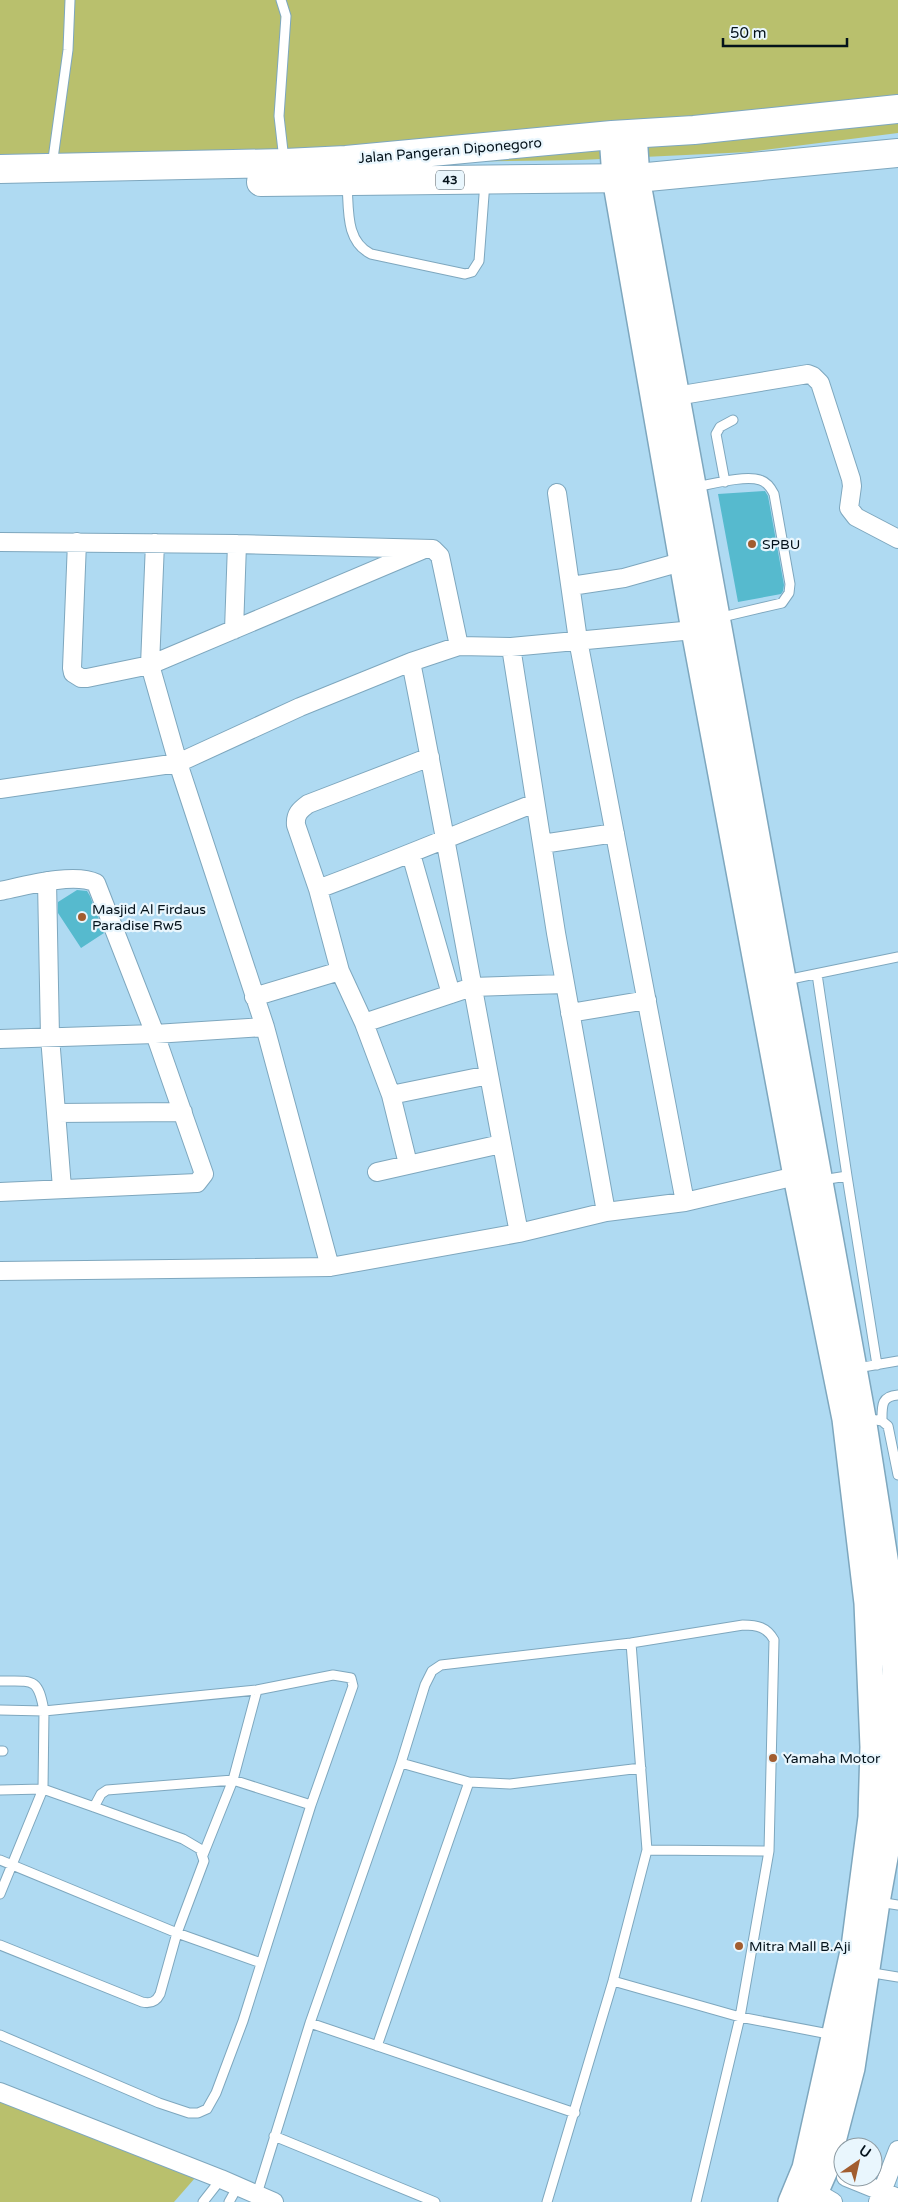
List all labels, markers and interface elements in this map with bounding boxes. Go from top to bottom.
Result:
scale bar [723,15,847,47]
text: 50 m [730,24,767,42]
street label: Jalan Pangeran Diponegoro [358,134,543,167]
road number: 43 [436,170,464,190]
place label: SPBU [762,536,800,553]
marker: SPBU [746,538,758,550]
place label: Masjid Al Firdaus Paradise Rw5 [92,901,206,934]
marker: Masjid Al Firdaus Paradise Rw5 [76,911,88,923]
place label: Yamaha Motor [783,1750,881,1767]
marker: Yamaha Motor [767,1752,779,1764]
place label: Mitra Mall B.Aji [749,1938,851,1955]
marker: Mitra Mall B.Aji [733,1940,745,1952]
north arrow [833,2137,883,2187]
text: U [856,2142,874,2162]

